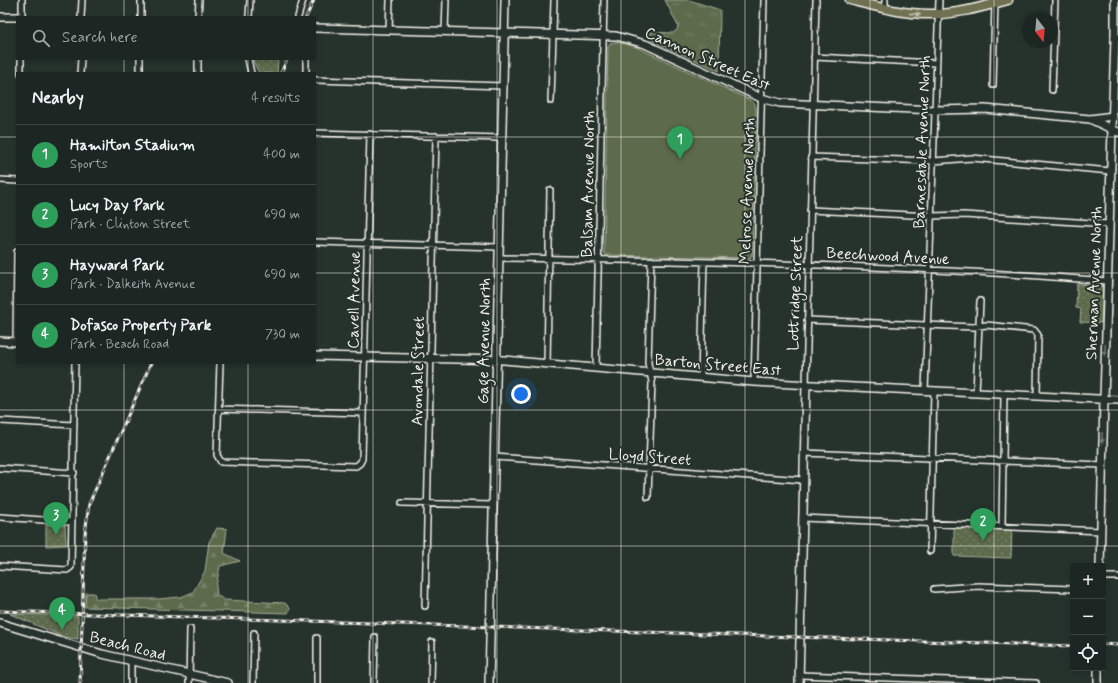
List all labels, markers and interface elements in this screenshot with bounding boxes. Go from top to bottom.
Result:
one-way arrow [909,10,921,17]
north arrow [1022,12,1058,48]
search box [16,16,316,60]
street label: Cannon Street East [641,22,773,96]
icon: search [30,27,52,49]
text: Search here [62,28,138,48]
street label: Barnesdale Avenue North [909,55,936,229]
text: Nearby [32,87,84,109]
text: 4 results [251,90,300,107]
street label: Balsam Avenue North [577,111,600,257]
street label: Melrose Avenue North [734,117,761,265]
pin: 1 [667,126,693,159]
text: Hamilton Stadium [70,136,195,156]
text: 1 [42,146,48,163]
text: 400 m [263,146,300,163]
text: Sports [70,156,108,173]
text: Lucy Day Park [70,196,165,216]
text: 2 [42,206,48,223]
text: 690 m [264,206,300,223]
street label: Sherman Avenue North [1081,206,1108,360]
text: Park · Clinton Street [70,216,190,233]
street label: Lottridge Street [783,234,809,351]
street label: Beechwood Avenue [826,243,951,270]
street label: Cavell Avenue [343,250,366,349]
text: Hayward Park [70,256,164,276]
text: 3 [42,266,48,283]
text: 690 m [264,266,300,283]
text: Park · Dalkeith Avenue [70,276,195,293]
street label: Gage Avenue North [473,278,497,404]
text: Dofasco Property Park [70,316,211,336]
street label: Avondale Street [407,316,430,426]
text: 4 [41,326,49,343]
text: 730 m [265,326,300,343]
text: Park · Beach Road [70,336,169,353]
one-way arrow [1102,344,1109,356]
street label: Barton Street East [654,350,782,381]
your location [511,384,531,404]
one-way arrow [1099,432,1106,444]
street label: Lloyd Street [608,444,692,471]
pin: 3 [43,502,69,535]
pin: 2 [970,508,996,541]
map controls [1070,563,1106,671]
button: + [1070,563,1106,599]
pin: 4 [49,597,75,630]
button: − [1070,599,1106,635]
street label: Beach Road [87,627,168,666]
button: locate [1070,635,1106,671]

